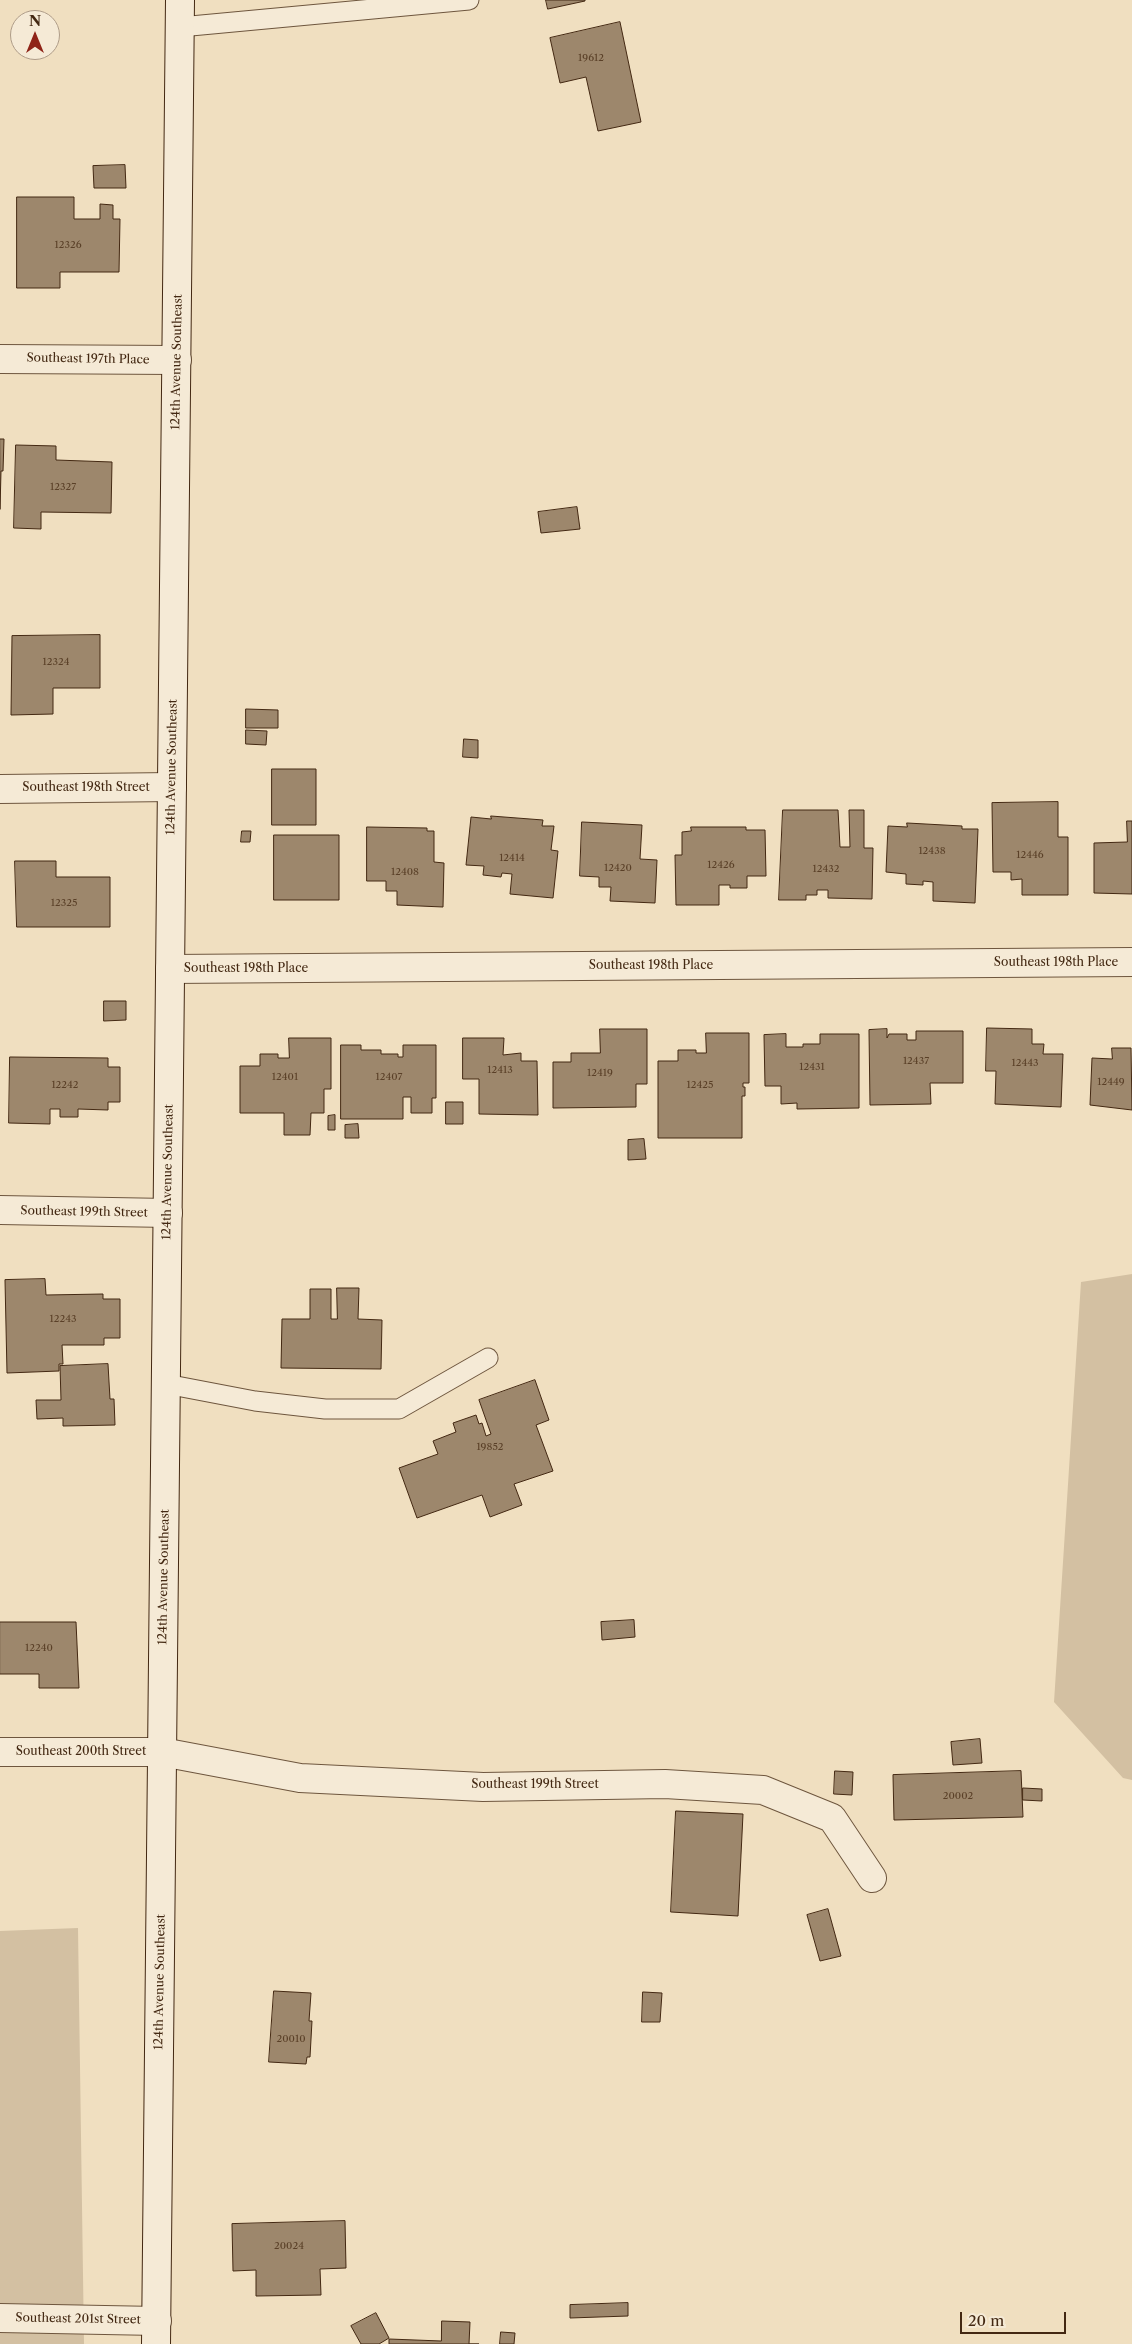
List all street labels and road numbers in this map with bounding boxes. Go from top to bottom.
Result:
street label: 124th Avenue Southeast [169,294,185,430]
street label: Southeast 197th Place [26,351,150,367]
street label: 124th Avenue Southeast [164,699,180,835]
street label: Southeast 198th Street [22,781,150,795]
street label: Southeast 198th Place [994,956,1118,970]
street label: Southeast 198th Place [589,959,713,973]
street label: Southeast 198th Place [184,962,308,976]
street label: 124th Avenue Southeast [160,1104,176,1240]
street label: Southeast 199th Street [20,1204,148,1220]
street label: 124th Avenue Southeast [156,1509,172,1645]
street label: Southeast 200th Street [16,1745,146,1759]
street label: Southeast 199th Street [471,1778,599,1792]
street label: 124th Avenue Southeast [152,1914,168,2050]
street label: Southeast 201st Street [15,2311,141,2327]

